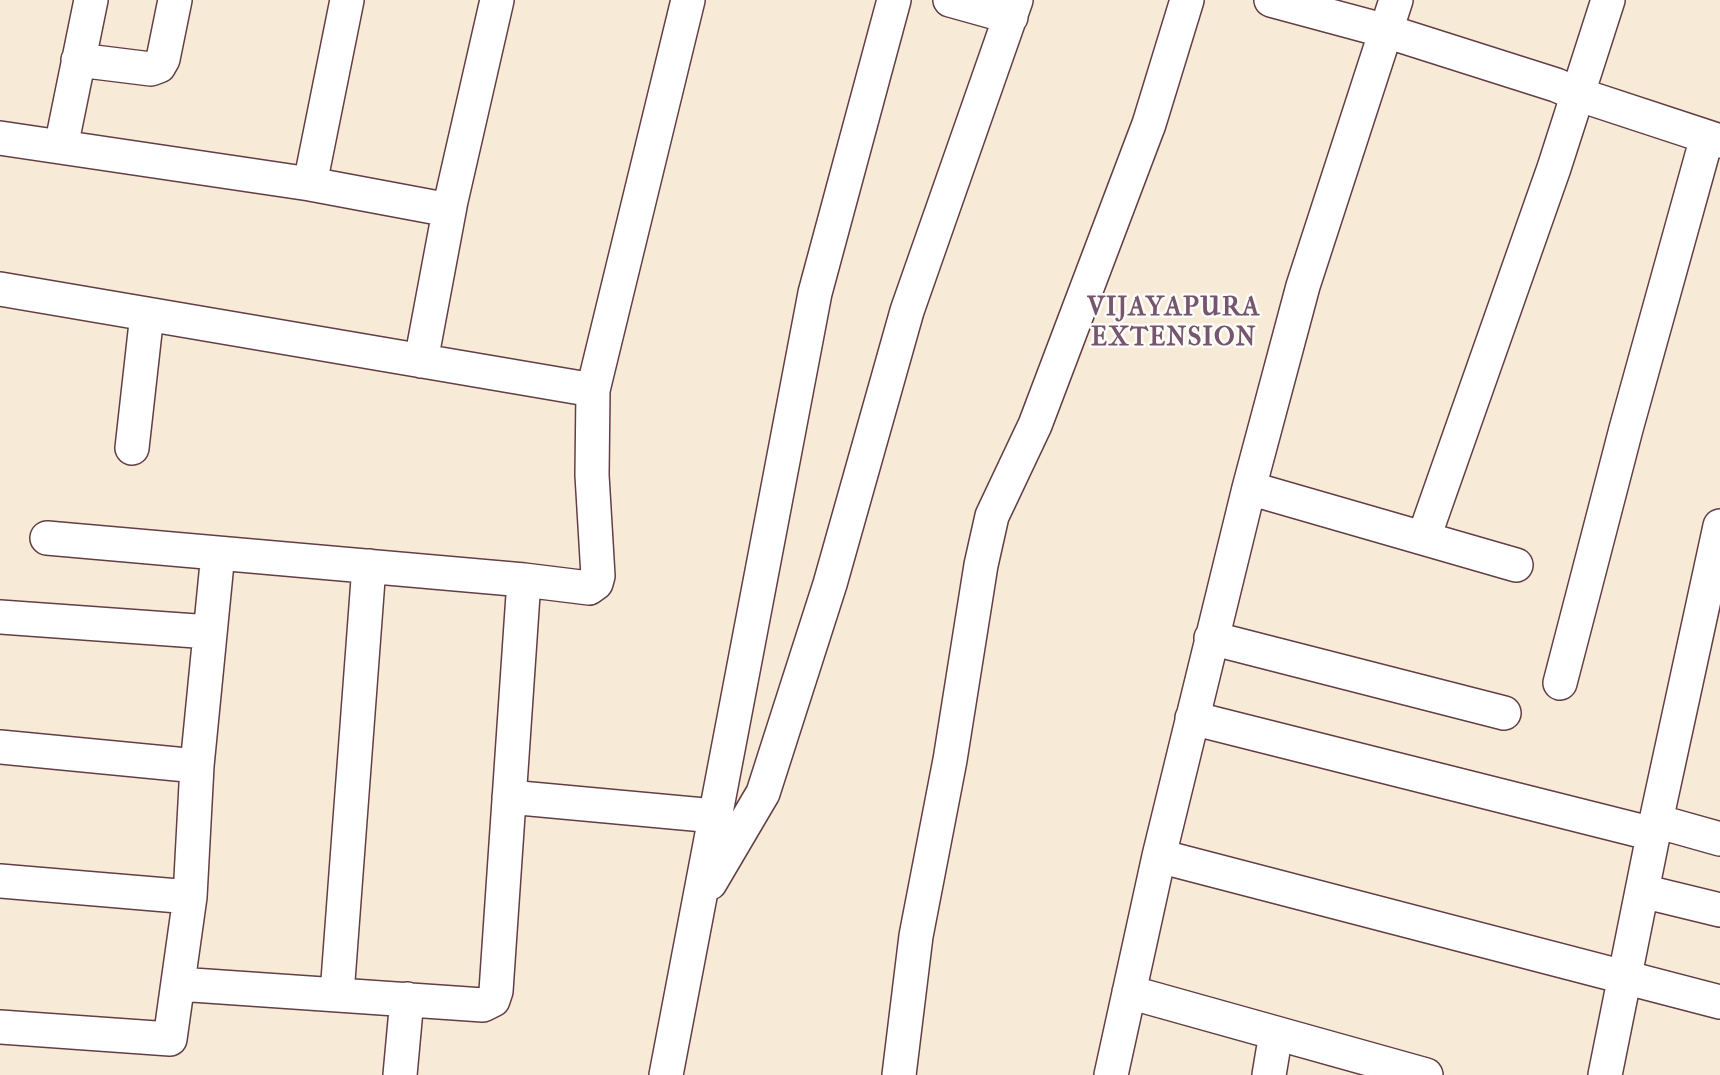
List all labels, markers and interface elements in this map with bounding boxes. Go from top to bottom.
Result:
district label: VIJAYAPURA EXTENSION [1087,293,1261,354]

